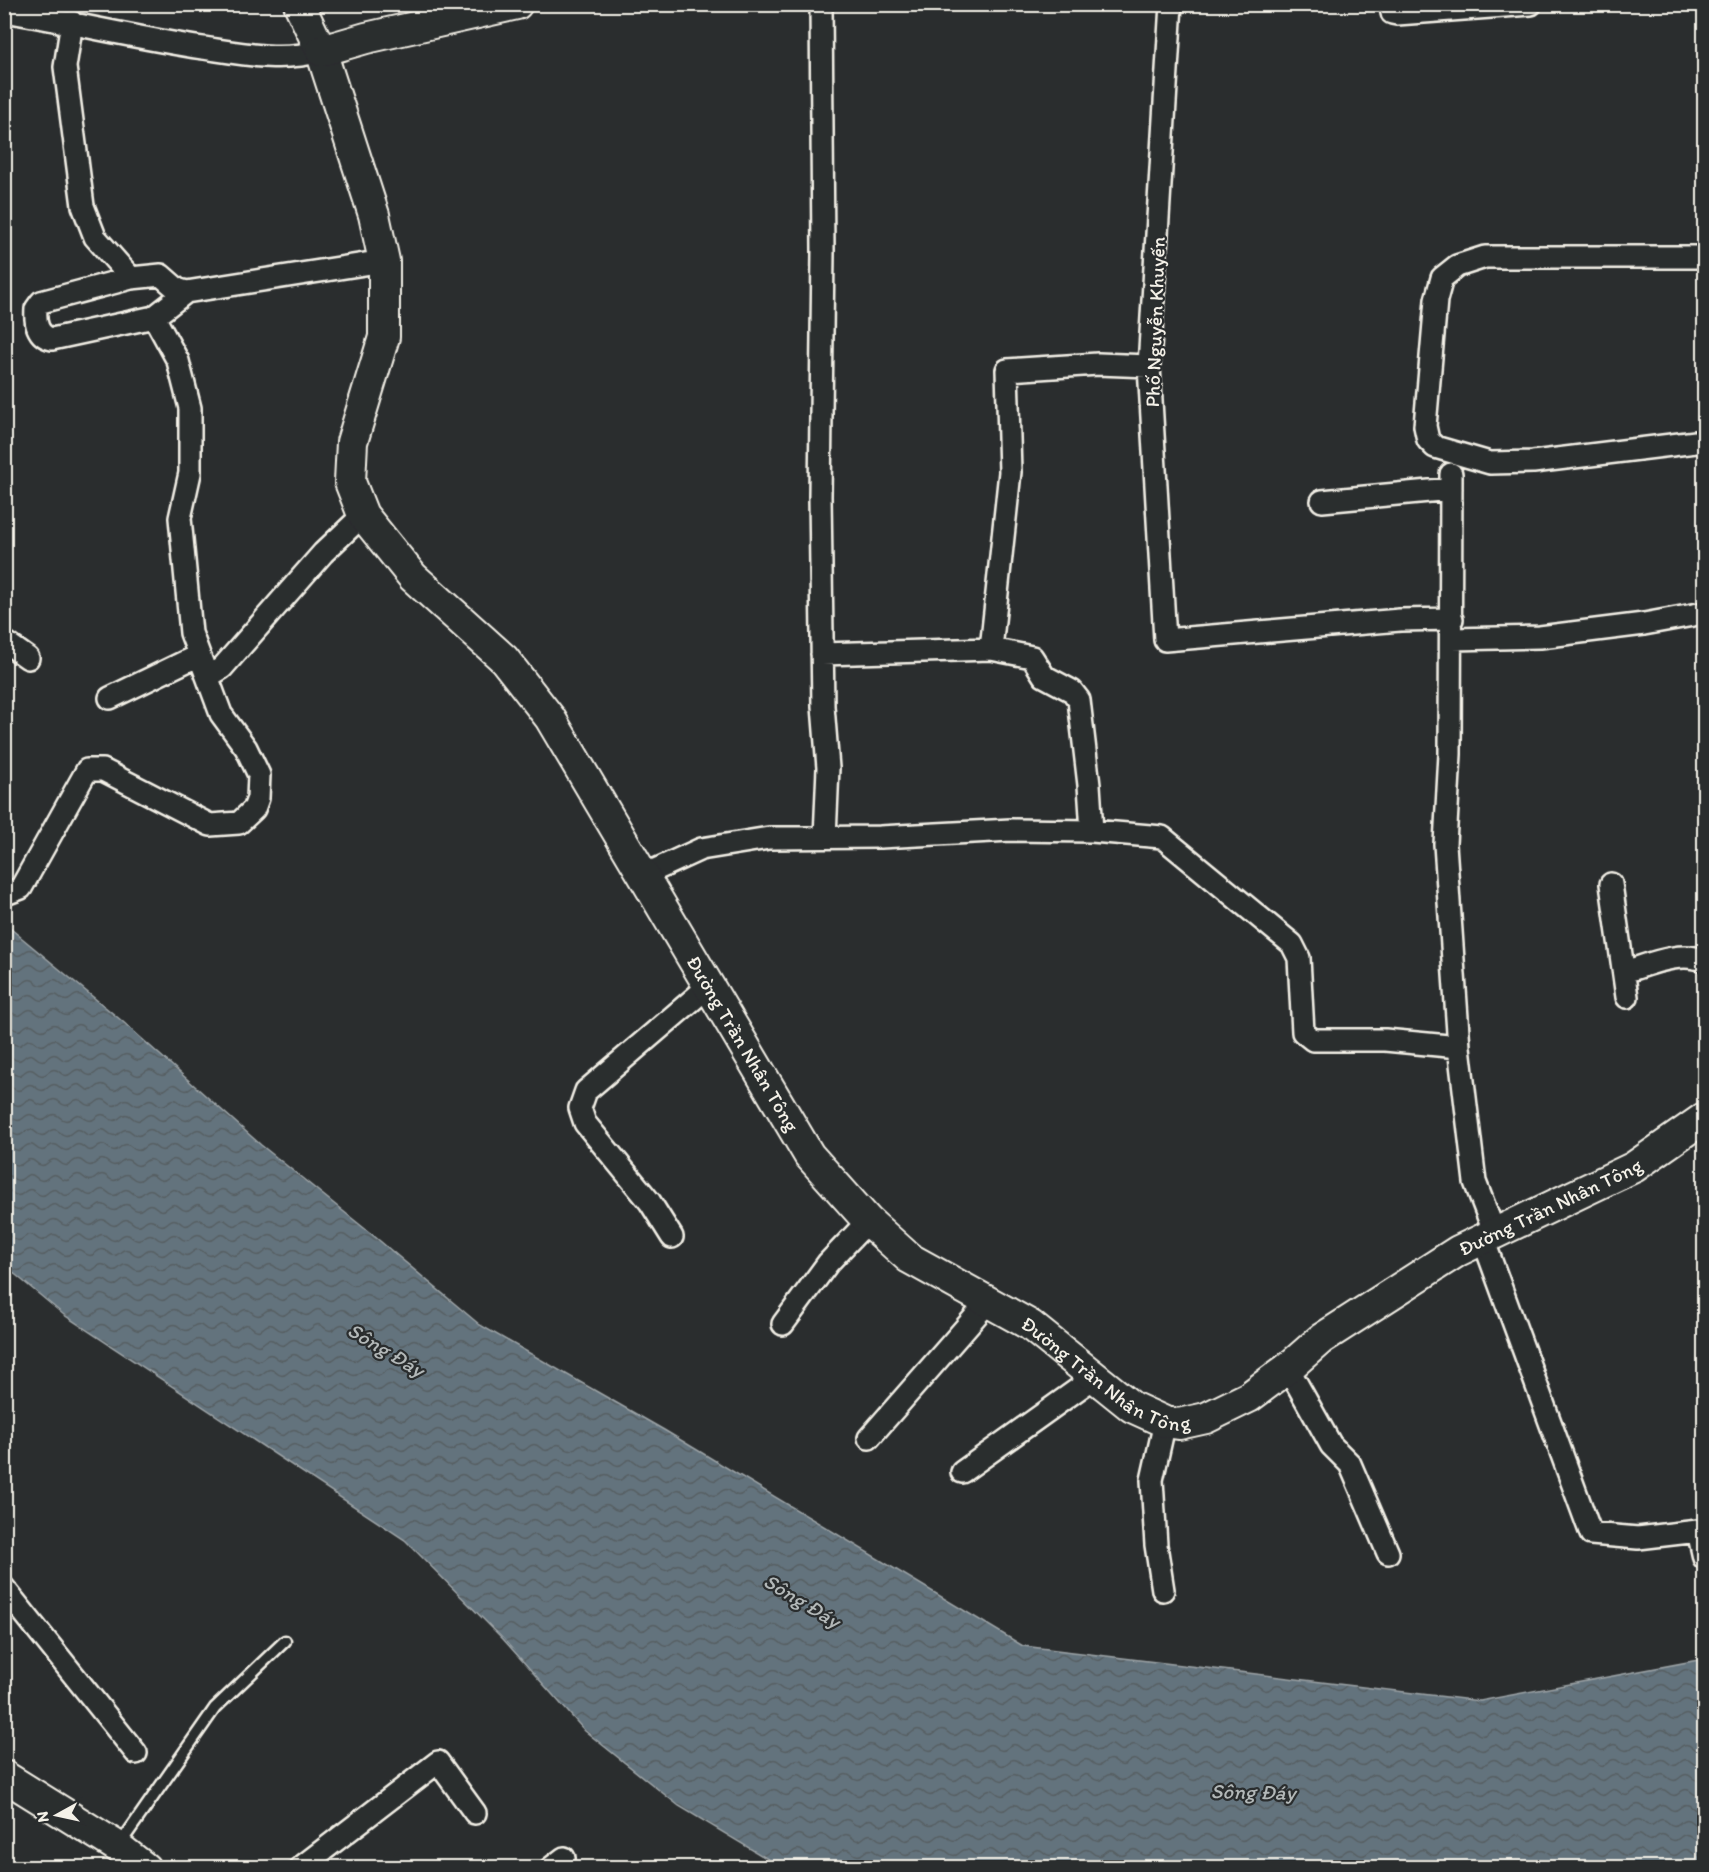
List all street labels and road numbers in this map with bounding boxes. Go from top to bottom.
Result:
street label: Phố Nguyễn Khuyến [1140,236,1170,408]
street label: Đường Trần Nhân Tông [682,951,805,1136]
street label: Đường Trần Nhân Tông [1455,1153,1648,1261]
street label: Đường Trần Nhân Tông [1018,1311,1193,1436]

